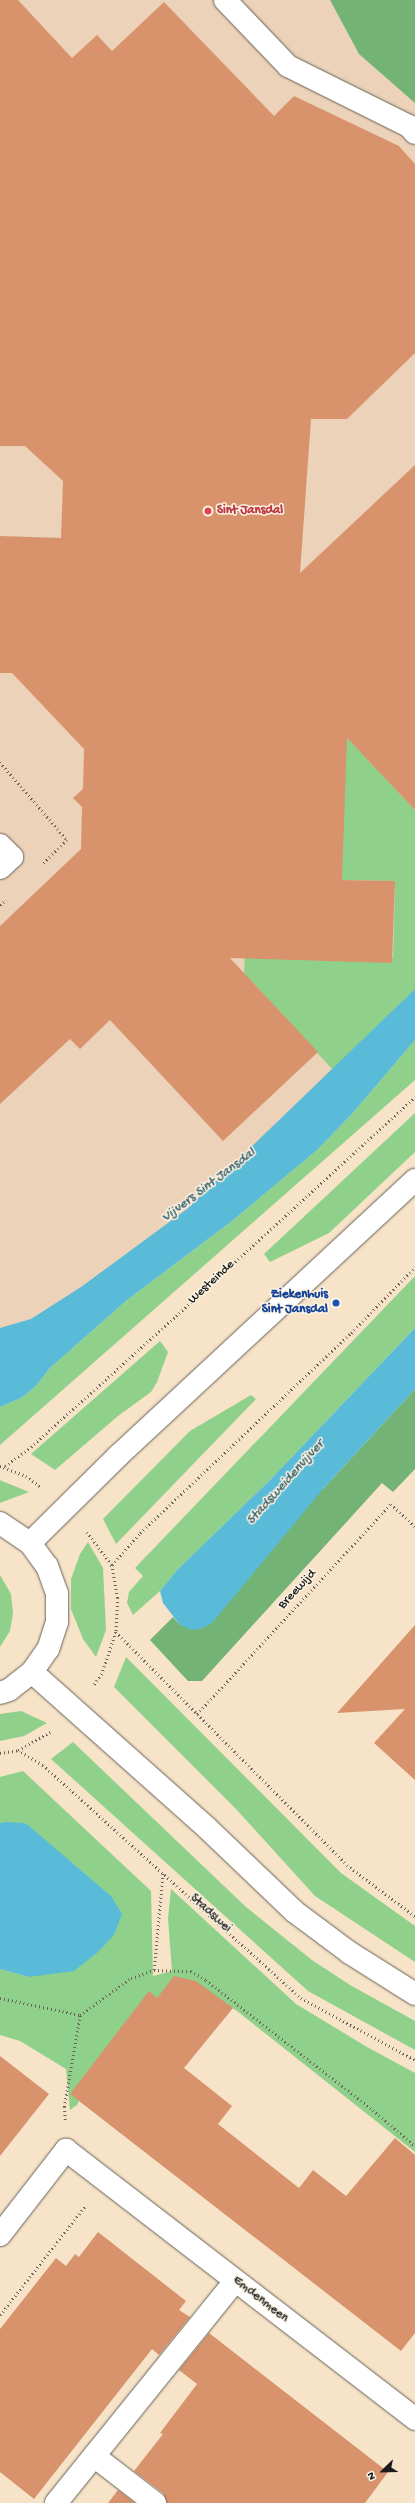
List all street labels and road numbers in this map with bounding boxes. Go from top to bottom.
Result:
street label: Westeinde [186,1258,238,1308]
street label: Breewijd [276,1567,320,1613]
street label: Stadswei [186,1891,234,1937]
street label: Emdenmeen [229,2273,291,2327]

